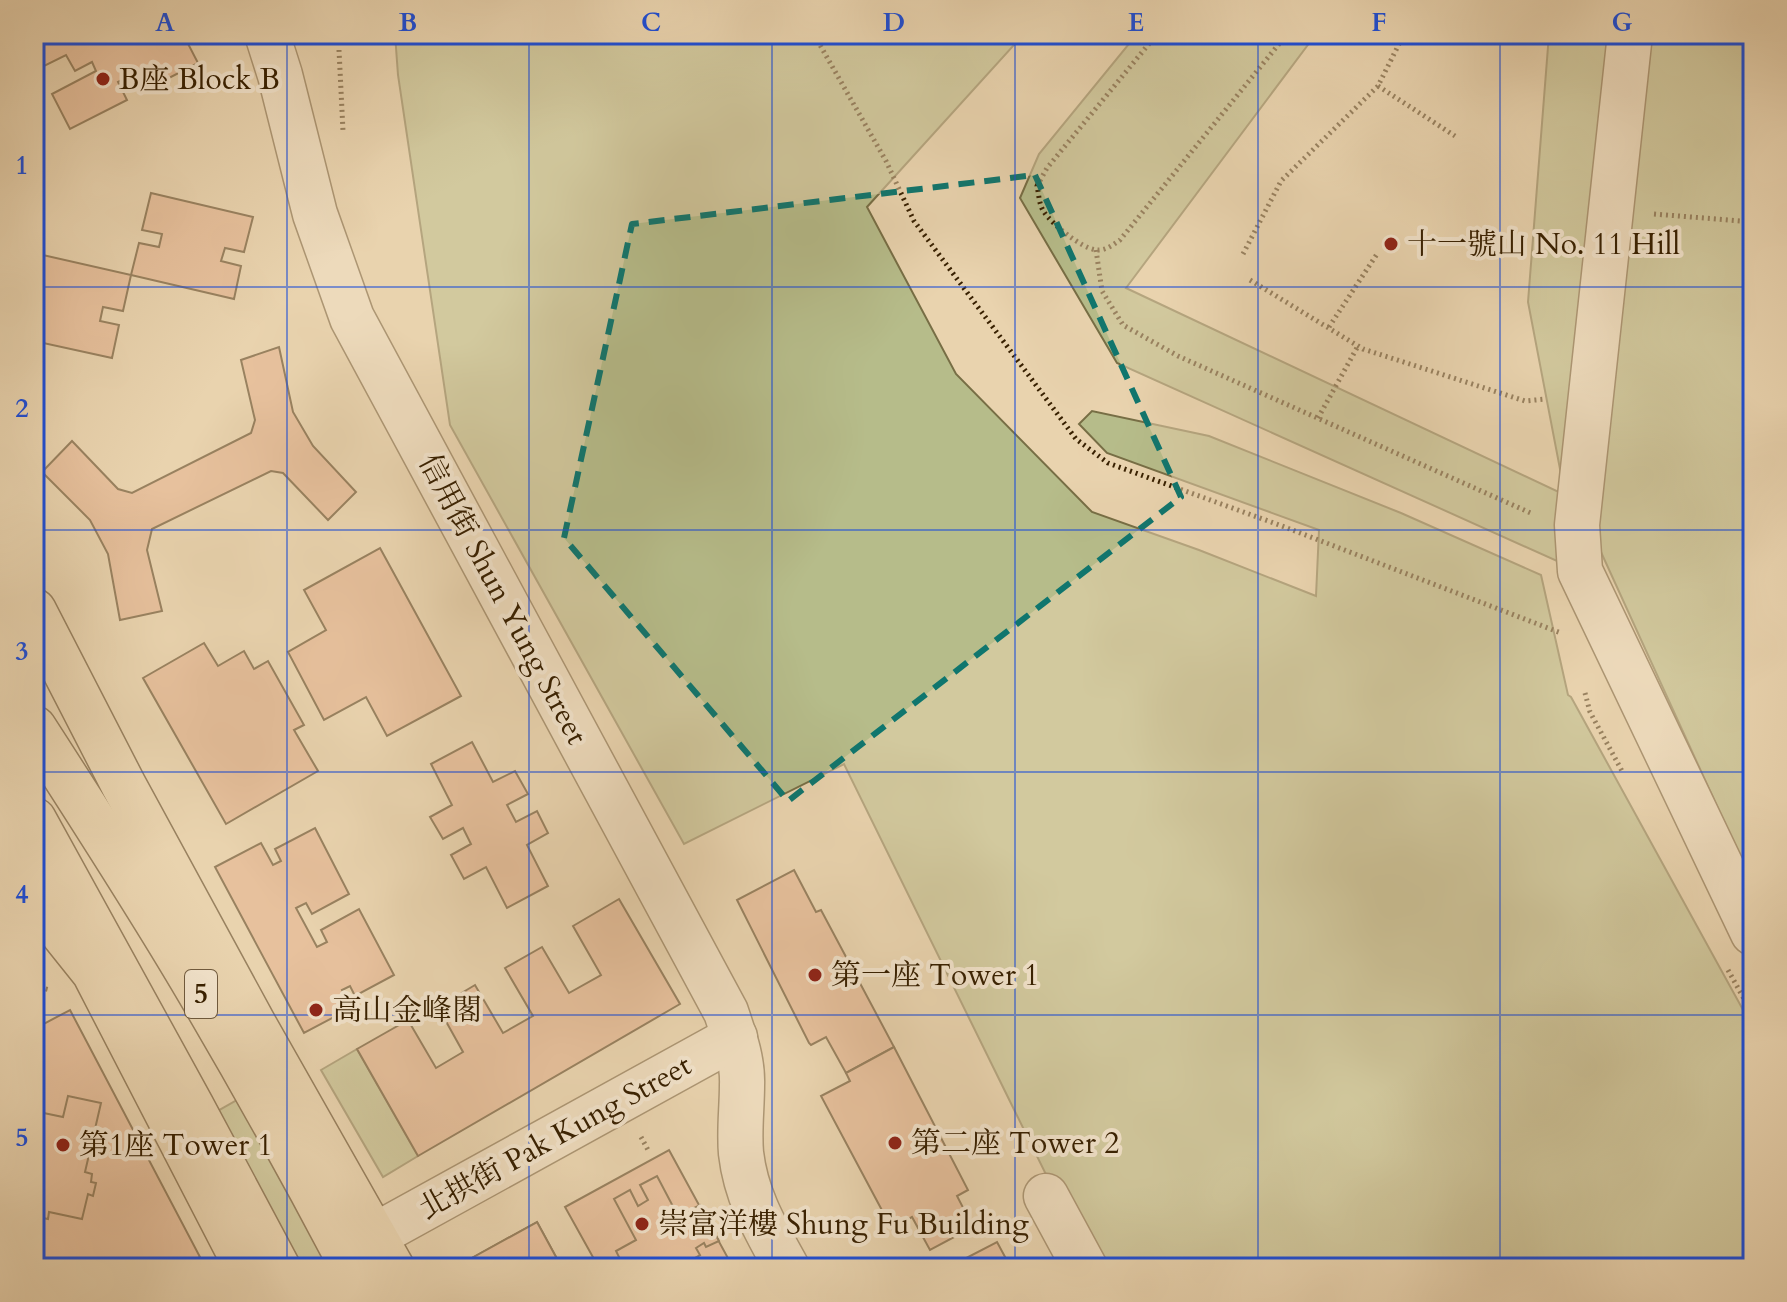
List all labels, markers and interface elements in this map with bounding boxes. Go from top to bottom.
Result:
text: A [155,5,175,40]
text: B [399,5,417,40]
text: C [641,5,661,40]
text: D [883,5,905,40]
text: E [1128,5,1144,40]
text: F [1371,5,1387,40]
text: G [1611,5,1633,40]
place label: B座 Block B [119,59,280,100]
marker: B座 Block B [94,70,112,88]
text: 1 [15,148,29,183]
place label: 十一號山 No. 11 Hill [1407,224,1680,265]
marker: 十一號山 No. 11 Hill [1382,235,1400,253]
text: 2 [15,391,29,426]
street label: 信用街 Shun Yung Street [409,446,597,752]
text: 3 [15,634,29,669]
text: 4 [15,877,29,912]
place label: 第一座 Tower 1 [831,955,1039,996]
marker: 第一座 Tower 1 [806,966,824,984]
road number: 5 [185,970,217,1018]
place label: 高山金峰閣 [332,990,482,1031]
marker: 高山金峰閣 [307,1001,325,1019]
street label: 北拱街 Pak Kung Street [411,1045,699,1229]
text: 5 [15,1120,29,1155]
place label: 第二座 Tower 2 [911,1123,1119,1164]
place label: 第1座 Tower 1 [79,1125,273,1166]
marker: 第二座 Tower 2 [886,1134,904,1152]
marker: 第1座 Tower 1 [54,1136,72,1154]
place label: 崇富洋樓 Shung Fu Building [658,1204,1029,1245]
marker: 崇富洋樓 Shung Fu Building [633,1215,651,1233]

